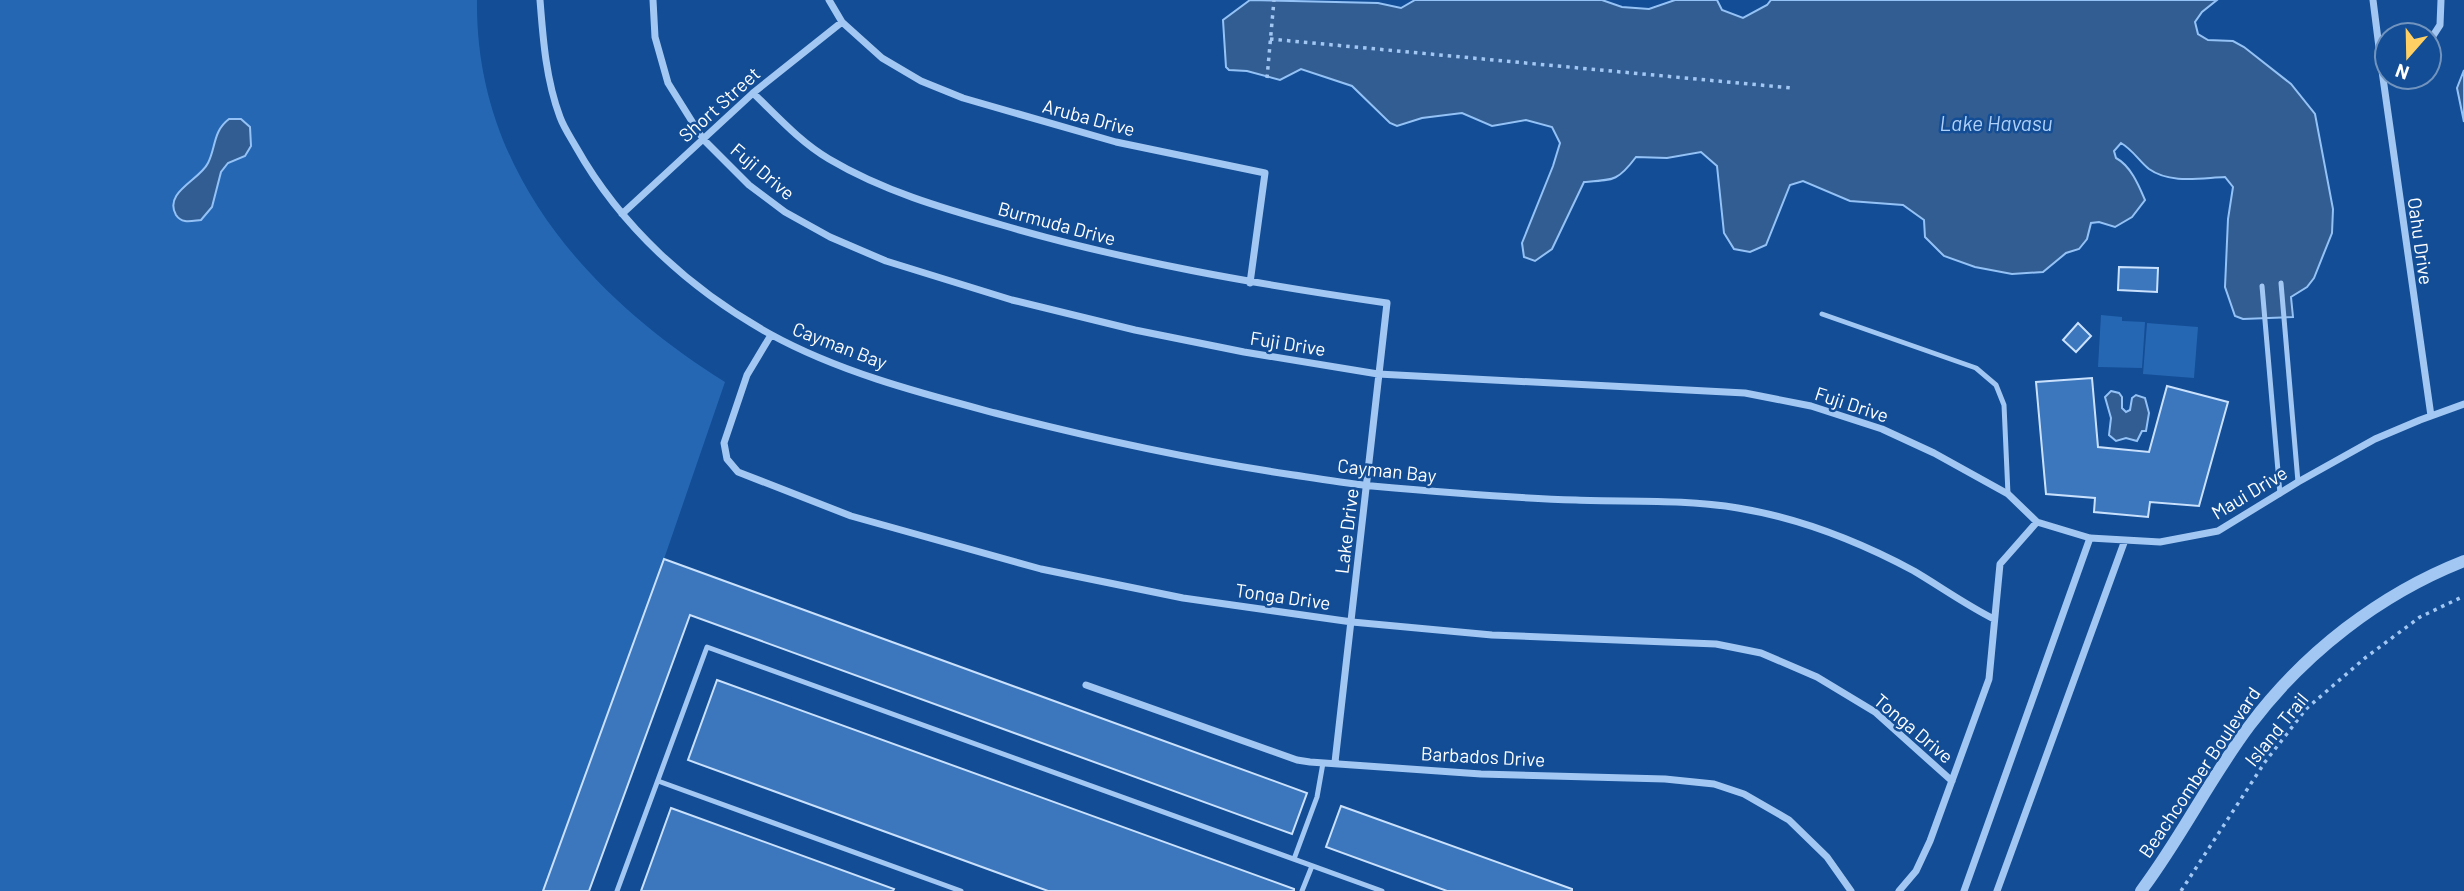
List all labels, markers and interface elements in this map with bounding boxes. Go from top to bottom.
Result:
north arrow [2373,21,2443,91]
text: N [2392,59,2412,85]
street label: Short Street [674,62,764,146]
street label: Aruba Drive [1040,94,1138,140]
water label: Lake Havasu [1940,110,2053,135]
street label: Fuji Drive [726,138,800,204]
street label: Burmuda Drive [996,196,1118,250]
street label: Oahu Drive [2403,196,2439,286]
street label: Cayman Bay [789,316,891,374]
street label: Fuji Drive [1249,326,1327,360]
street label: Fuji Drive [1812,381,1892,427]
street label: Cayman Bay [1336,453,1438,487]
street label: Maui Drive [2207,460,2291,524]
street label: Lake Drive [1329,487,1363,575]
street label: Tonga Drive [1234,578,1332,614]
street label: Beachcomber Boulevard [2133,682,2265,862]
street label: Tonga Drive [1870,688,1958,768]
street label: Island Trail [2239,688,2313,770]
street label: Barbados Drive [1420,741,1546,771]

